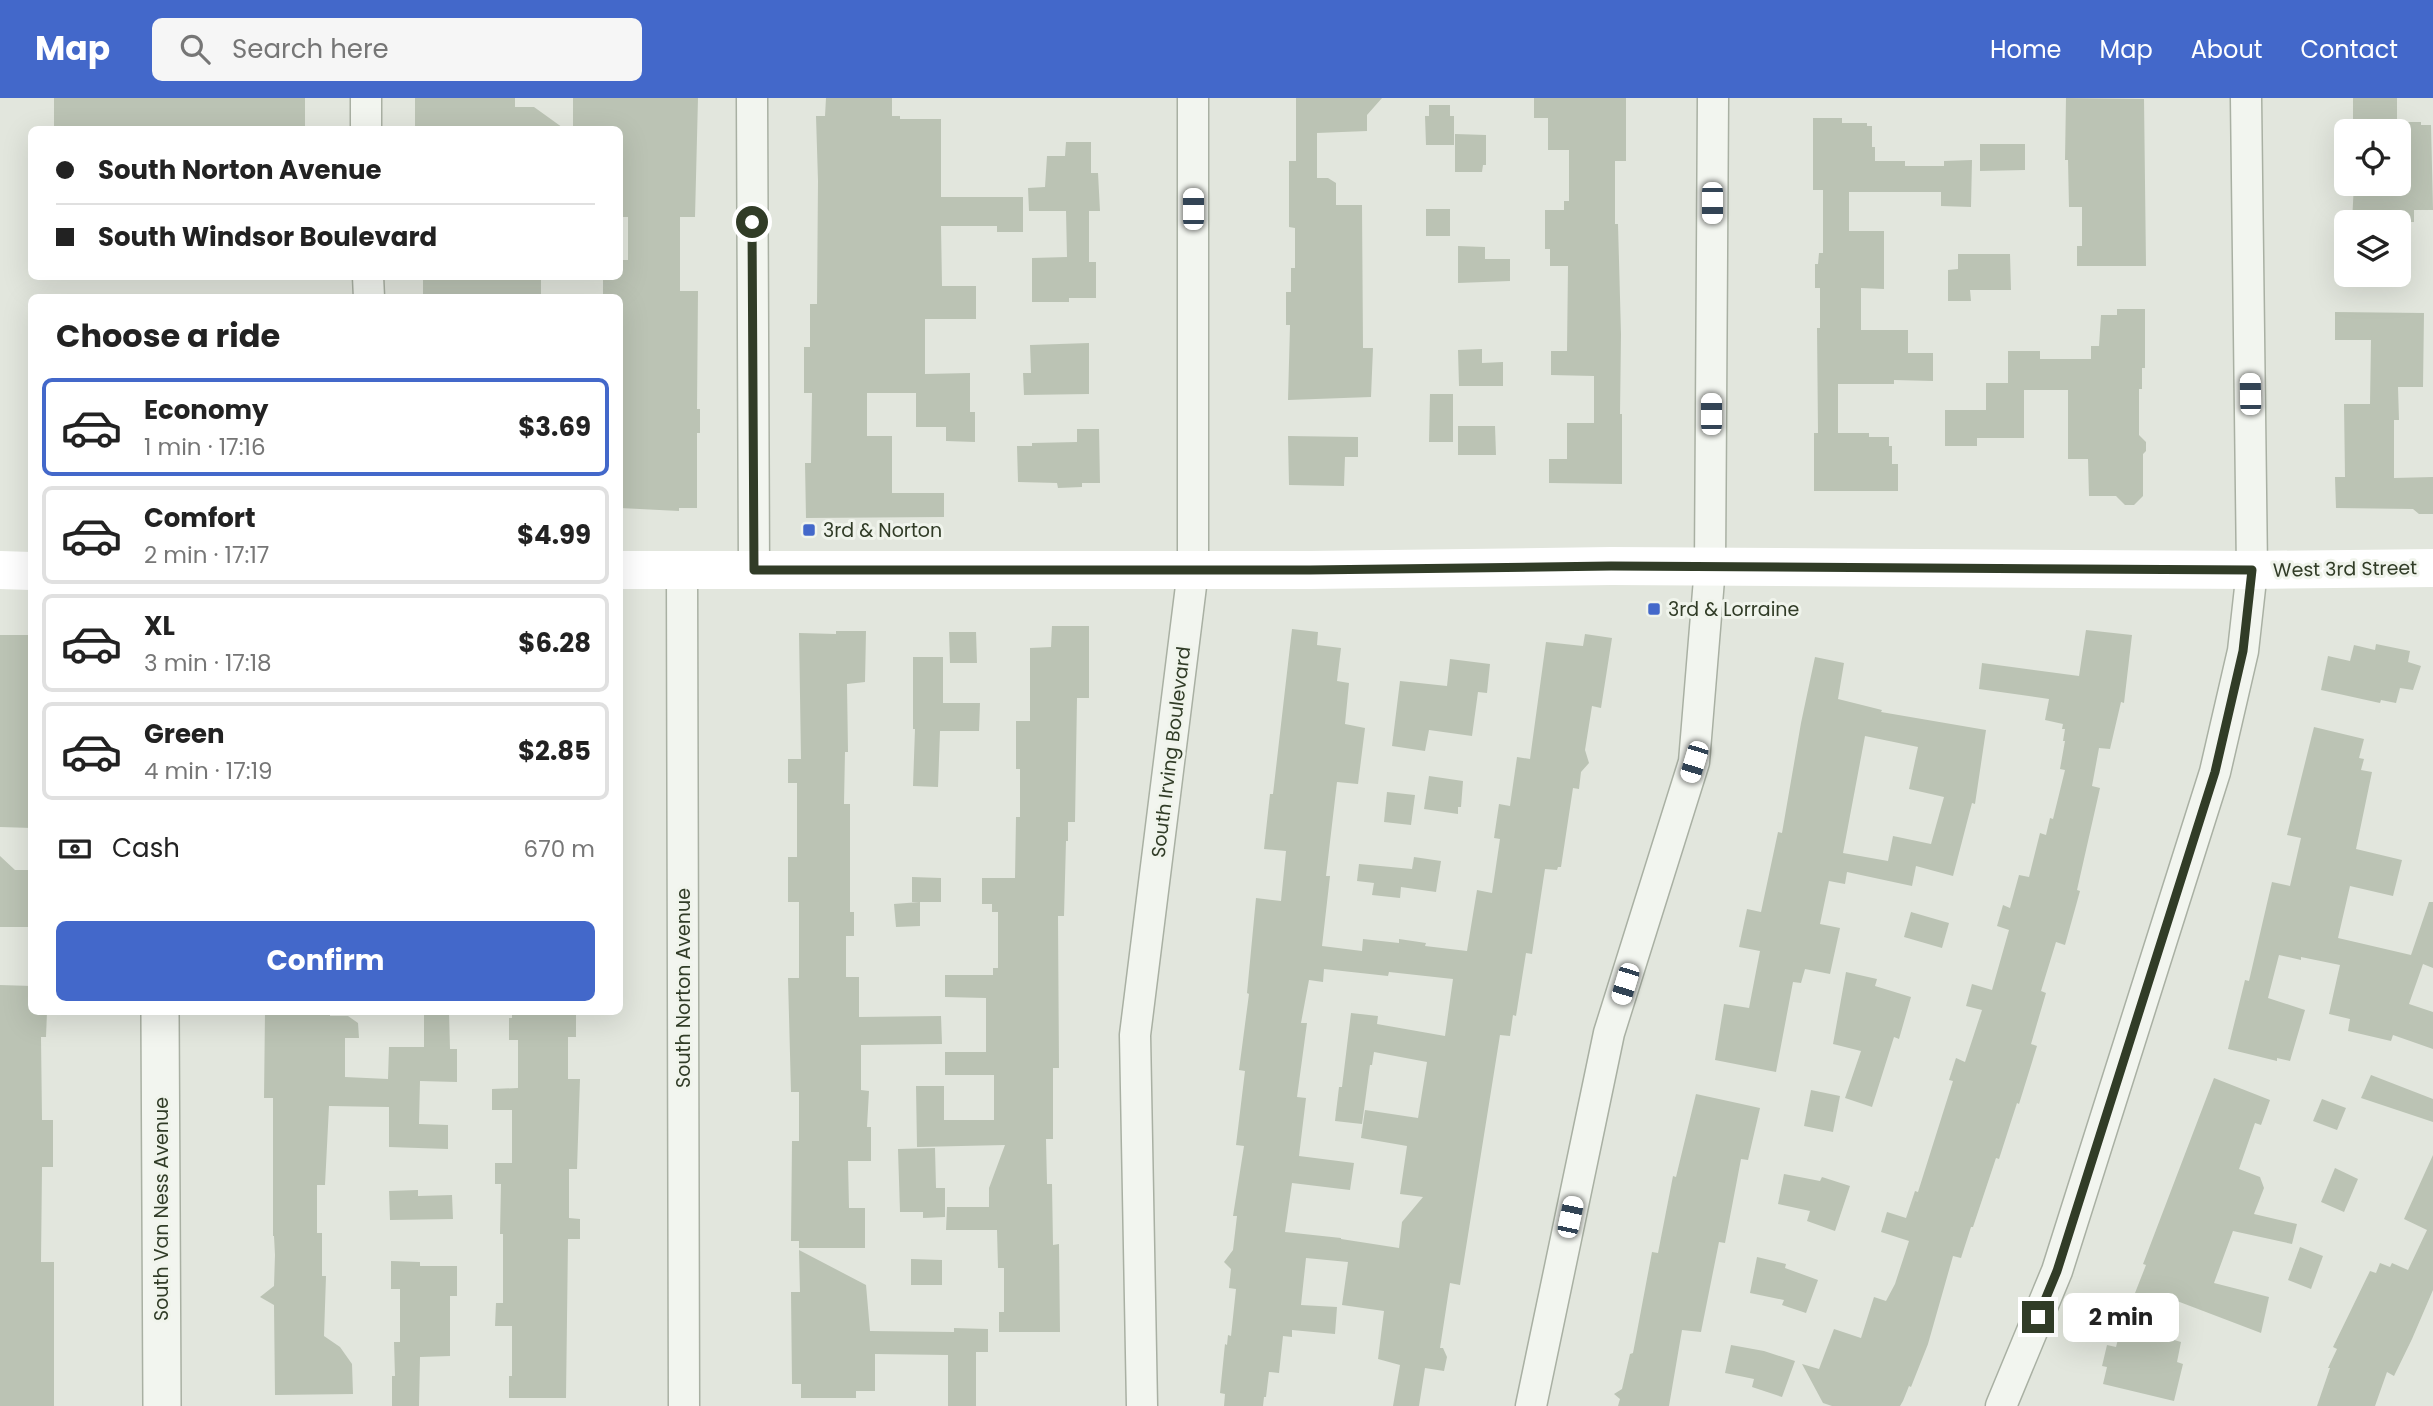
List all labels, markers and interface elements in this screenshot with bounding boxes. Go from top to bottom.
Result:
search box [152,18,642,81]
text: Map [35,25,110,72]
icon: search [176,30,214,68]
text: Search here [232,31,389,67]
text: Home [1990,33,2062,66]
text: Map [2100,33,2153,66]
text: About [2191,33,2262,66]
text: Contact [2300,33,2398,66]
map controls [2334,119,2411,287]
button: locate [2334,119,2411,196]
text: South Norton Avenue [98,152,382,188]
car [1702,182,1723,224]
car [1183,188,1204,230]
route start [736,206,768,238]
button: layers [2334,210,2411,287]
text: South Windsor Boulevard [98,219,437,255]
text: Choose a ride [56,313,280,358]
car [2240,373,2261,415]
text: Economy [144,392,268,428]
car [1701,393,1722,435]
icon: car [60,396,123,459]
text: $3.69 [518,409,591,445]
text: 1 min · 17:16 [144,431,266,463]
text: Comfort [144,500,256,536]
icon: car [60,504,123,567]
text: $4.99 [517,517,591,553]
place label: 3rd & Norton [823,517,942,544]
marker: 3rd & Norton [801,522,817,538]
text: 2 min · 17:17 [144,539,269,571]
street label: West 3rd Street [2273,554,2417,584]
place label: 3rd & Lorraine [1668,596,1799,623]
marker: 3rd & Lorraine [1646,601,1662,617]
text: XL [144,608,175,644]
icon: car [60,612,123,675]
text: $6.28 [518,625,591,661]
street label: South Irving Boulevard [1145,645,1197,859]
text: 3 min · 17:18 [144,647,272,679]
text: Green [144,716,225,752]
icon: car [60,720,123,783]
text: $2.85 [518,733,591,769]
car [1678,739,1711,785]
text: 4 min · 17:19 [144,755,273,787]
icon: cash [56,830,94,868]
text: Cash [112,830,180,866]
text: 670 m [524,833,595,865]
street label: South Norton Avenue [670,888,697,1088]
button: Confirm [56,921,595,1001]
car [1609,961,1642,1007]
street label: South Van Ness Avenue [148,1097,175,1321]
car [1556,1194,1585,1240]
callout: 2 min [2062,1292,2178,1342]
route end [2022,1301,2054,1333]
text: 2 min [2089,1301,2153,1333]

